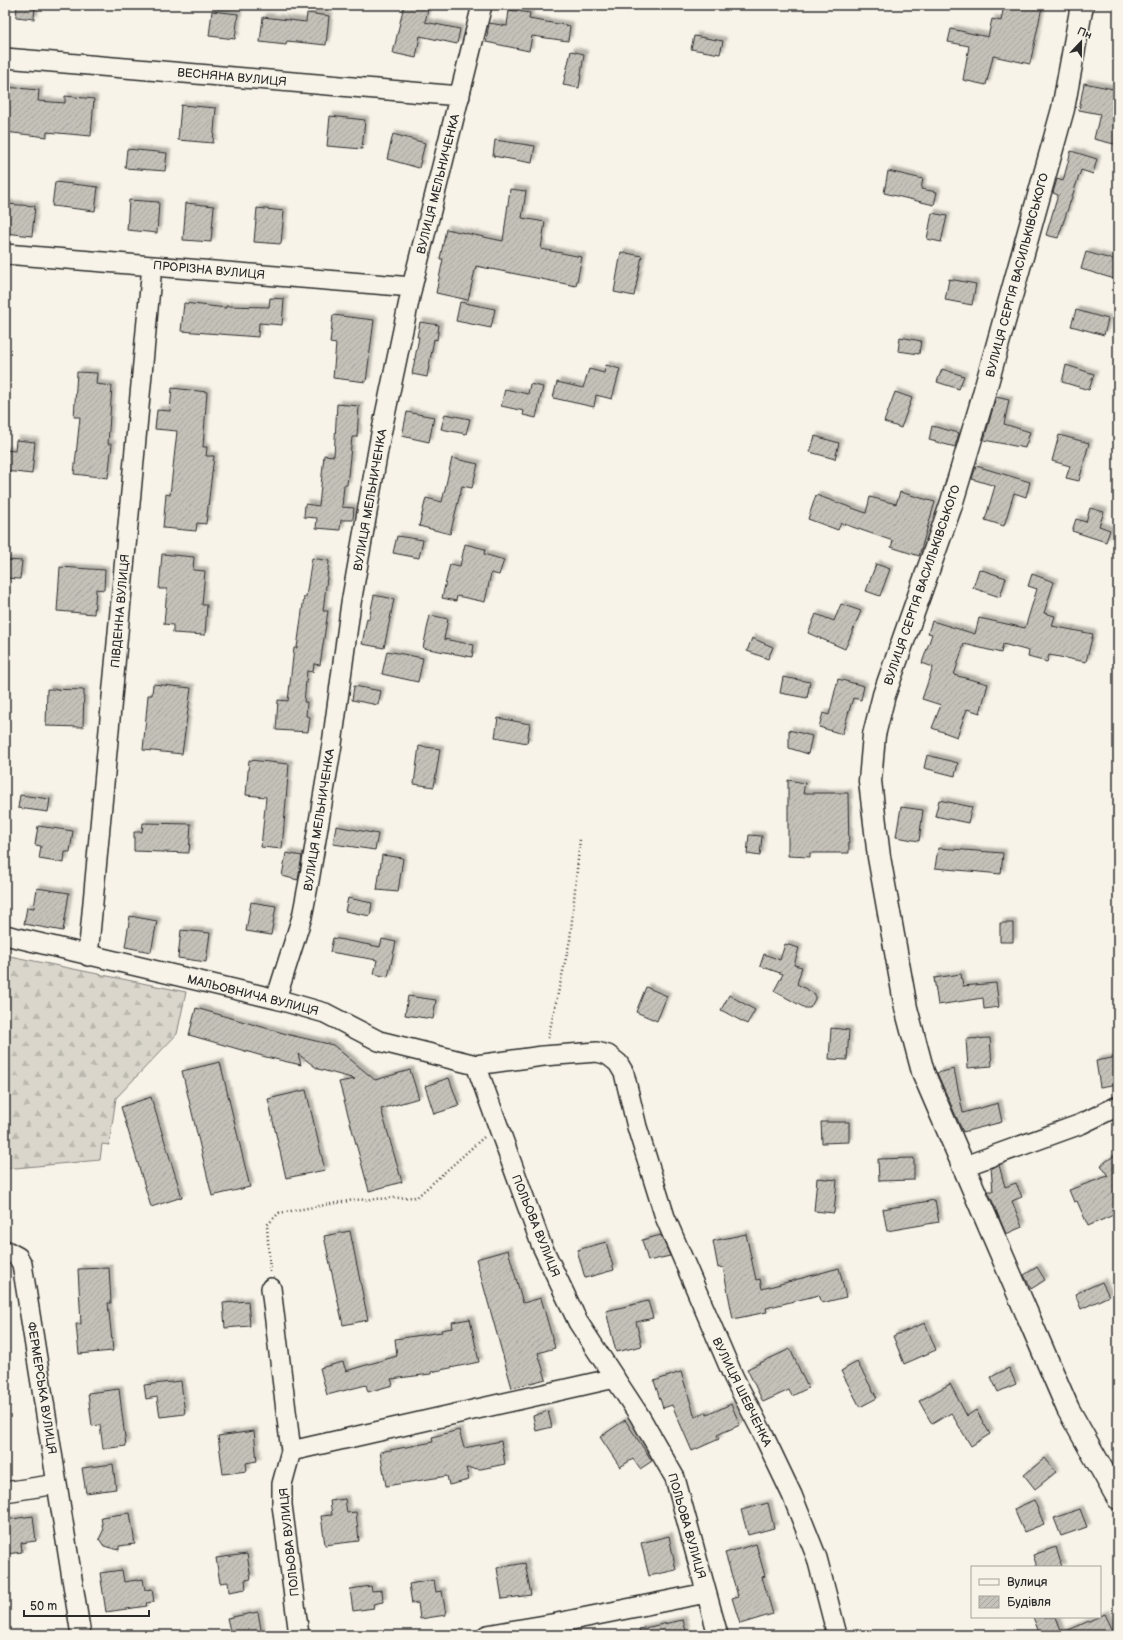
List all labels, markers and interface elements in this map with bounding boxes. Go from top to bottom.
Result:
north arrow [1061,22,1101,62]
text: Пн [1075,24,1094,42]
street label: ВЕСНЯНА ВУЛИЦЯ [177,65,287,90]
street label: ВУЛИЦЯ МЕЛЬНИЧЕНКА [414,112,463,256]
street label: ВУЛИЦЯ СЕРГІЯ ВАСИЛЬКІВСЬКОГО [983,171,1052,379]
street label: ПРОРІЗНА ВУЛИЦЯ [152,258,265,283]
street label: ВУЛИЦЯ МЕЛЬНИЧЕНКА [351,427,390,572]
street label: ВУЛИЦЯ СЕРГІЯ ВАСИЛЬКІВСЬКОГО [881,483,964,687]
street label: ПІВДЕННА ВУЛИЦЯ [108,553,133,669]
street label: ВУЛИЦЯ МЕЛЬНИЧЕНКА [301,747,338,892]
street label: МАЛЬОВНИЧА ВУЛИЦЯ [186,972,320,1019]
street label: ПОЛЬОВА ВУЛИЦЯ [508,1173,563,1280]
street label: ФЕРМЕРСЬКА ВУЛИЦЯ [24,1321,59,1455]
street label: ВУЛИЦЯ ШЕВЧЕНКА [709,1335,775,1450]
street label: ПОЛЬОВА ВУЛИЦЯ [664,1472,709,1581]
street label: ПОЛЬОВА ВУЛИЦЯ [276,1487,303,1597]
legend [971,1566,1101,1618]
text: Вулиця [1007,1575,1048,1590]
scale bar [24,1592,149,1618]
text: Будівля [1007,1595,1051,1610]
text: 50 m [30,1599,57,1614]

